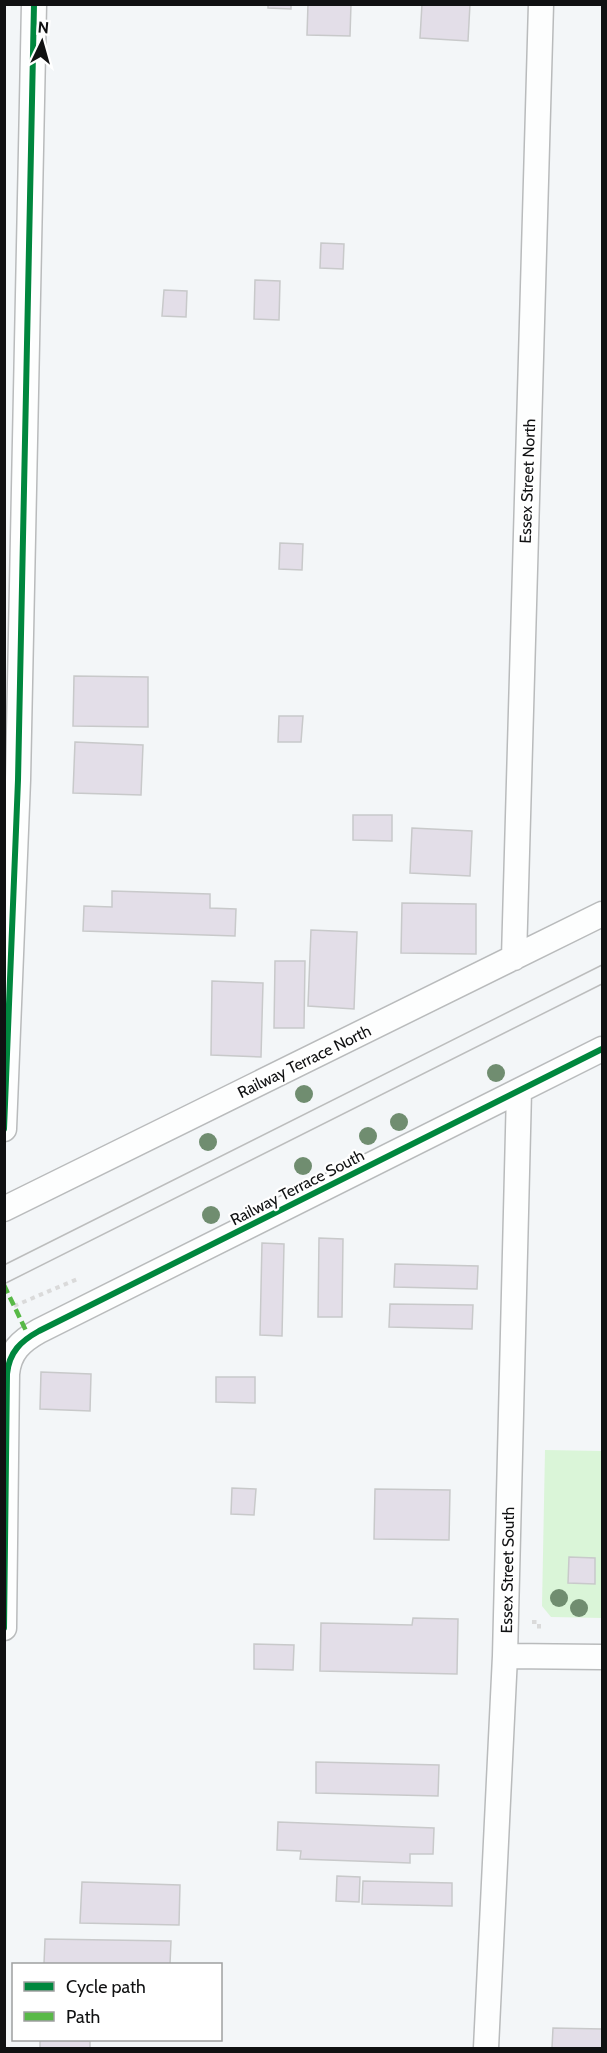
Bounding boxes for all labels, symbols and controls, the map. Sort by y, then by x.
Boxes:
north arrow [12,12,72,72]
text: N [37,18,50,38]
street label: Essex Street North [516,418,539,544]
street label: Railway Terrace North [234,1021,374,1102]
street label: Railway Terrace South [227,1145,367,1229]
street label: Essex Street South [497,1507,518,1633]
legend [12,1963,222,2041]
text: Cycle path [66,1976,146,1998]
text: Path [66,2006,100,2028]

